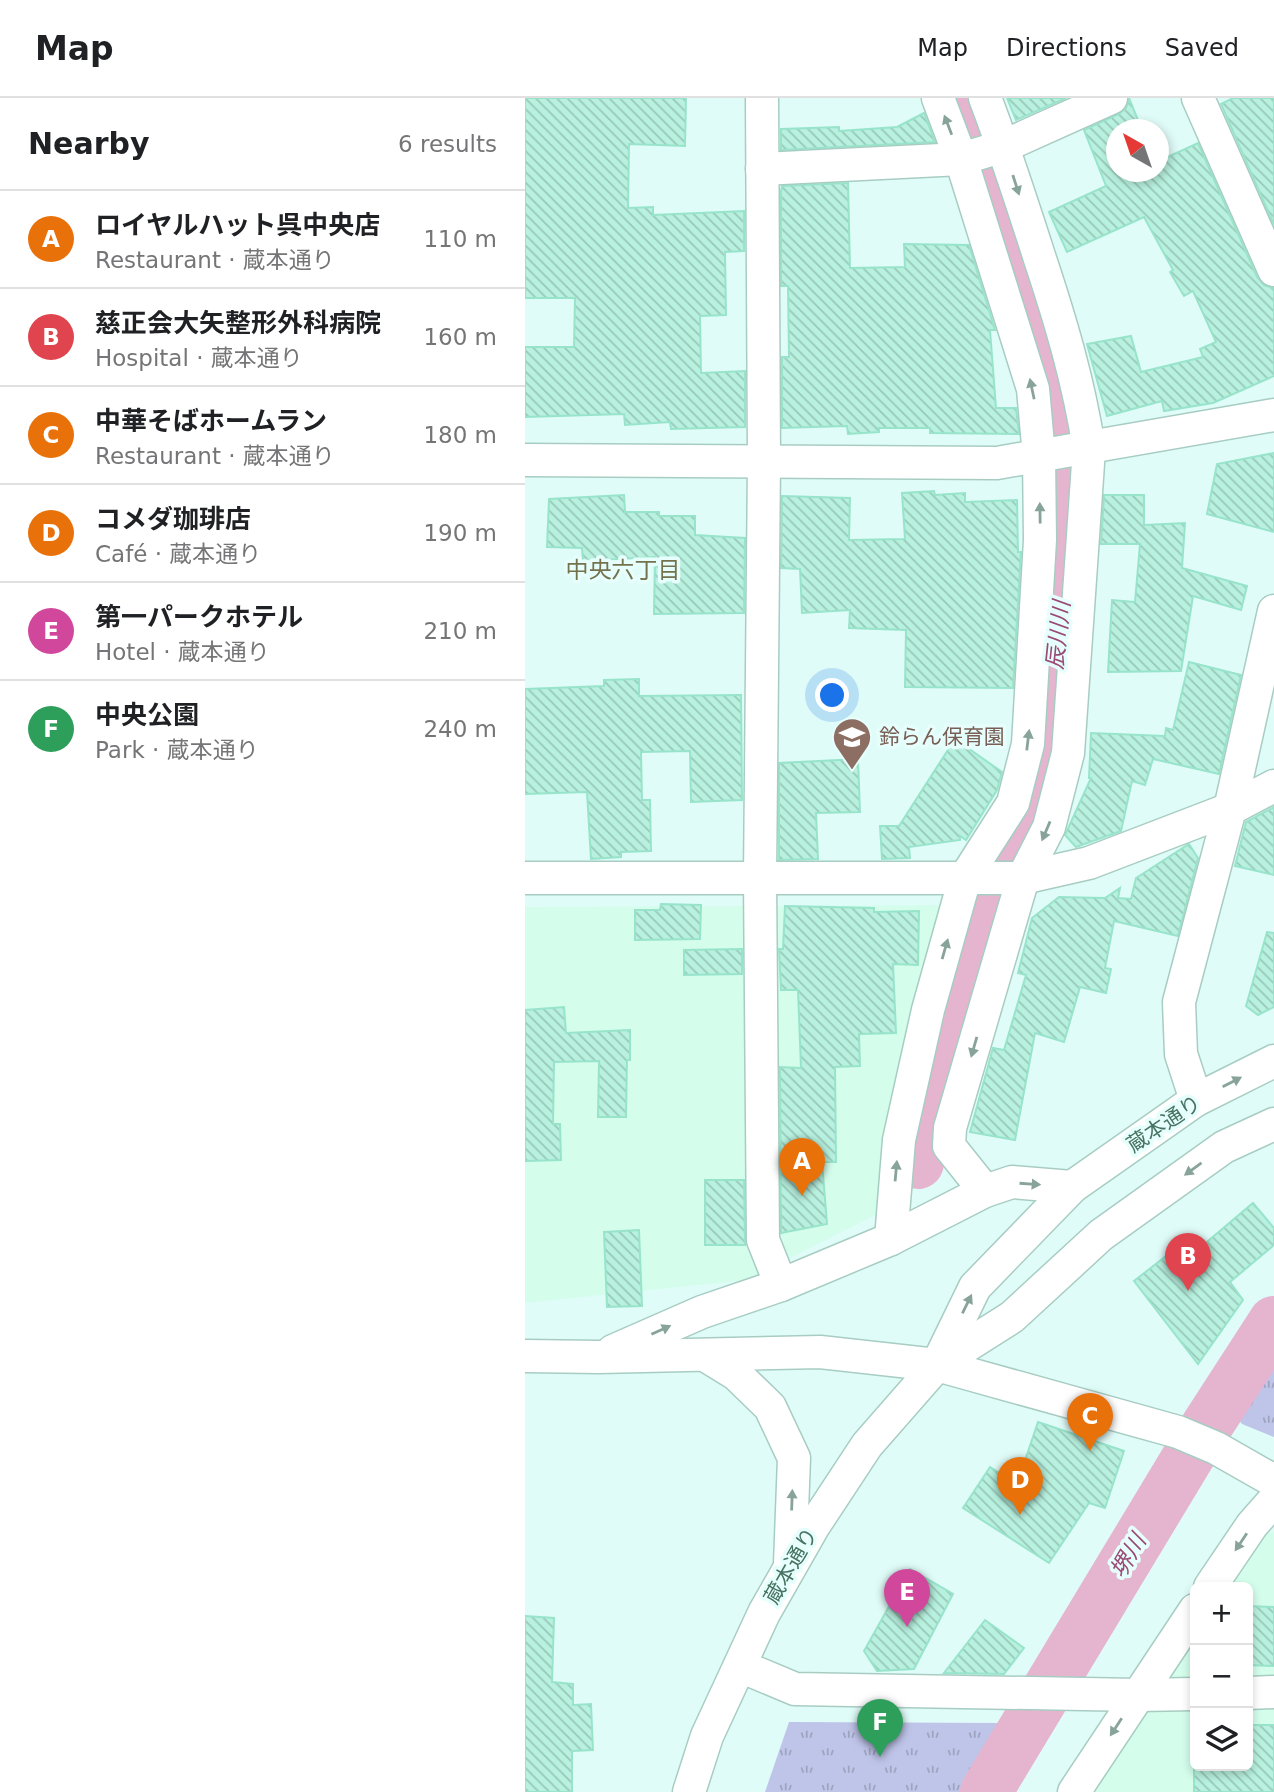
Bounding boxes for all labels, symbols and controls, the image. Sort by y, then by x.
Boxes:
text: Map [35,29,114,68]
text: Map [917,34,968,62]
text: Directions [1006,34,1127,62]
text: Saved [1165,34,1239,62]
one-way arrow [943,115,954,136]
north arrow [1106,119,1169,182]
text: Nearby [28,126,150,161]
text: 6 results [398,131,497,157]
one-way arrow [1012,175,1022,196]
text: ロイヤルハット呉中央店 [95,210,380,240]
text: A [42,226,60,252]
text: 110 m [423,226,497,252]
text: Restaurant · 蔵本通り [95,247,335,273]
text: 慈正会大矢整形外科病院 [95,308,381,338]
text: B [42,324,60,350]
text: 160 m [423,324,497,350]
text: Hospital · 蔵本通り [95,345,303,371]
one-way arrow [1026,378,1037,400]
text: 中華そばホームラン [95,406,327,436]
text: C [43,422,59,448]
text: 180 m [423,422,497,448]
text: Restaurant · 蔵本通り [95,443,335,469]
one-way arrow [1034,502,1045,524]
text: コメダ珈琲店 [95,504,251,534]
text: D [41,520,61,546]
text: 190 m [423,520,497,546]
text: Café · 蔵本通り [95,541,261,567]
district label: 中央六丁目 [566,557,681,583]
water label: 辰川川 [1041,596,1075,671]
text: 第一パークホテル [95,602,303,632]
text: E [43,618,59,644]
text: 210 m [423,618,497,644]
text: Hotel · 蔵本通り [95,639,270,665]
your location [815,678,849,712]
text: 中央公園 [95,700,199,730]
text: F [43,716,59,742]
text: 240 m [423,716,497,742]
school or university icon: 鈴らん保育園 [831,716,873,771]
place label: 鈴らん保育園 [879,725,1005,749]
one-way arrow [1022,729,1033,751]
text: Park · 蔵本通り [95,737,259,763]
one-way arrow [1040,821,1051,842]
one-way arrow [941,938,951,959]
one-way arrow [968,1036,979,1058]
one-way arrow [1222,1076,1242,1088]
street label: 蔵本通り [1122,1091,1206,1157]
pin: A [779,1138,825,1196]
one-way arrow [891,1159,902,1181]
one-way arrow [1184,1162,1202,1176]
one-way arrow [1019,1179,1041,1190]
pin: B [1165,1233,1211,1291]
one-way arrow [961,1294,972,1314]
one-way arrow [651,1324,672,1335]
pin: C [1067,1393,1113,1451]
pin: D [997,1457,1043,1515]
one-way arrow [787,1489,798,1511]
street label: 蔵本通り [760,1524,822,1608]
water label: 堺川 [1105,1527,1153,1582]
one-way arrow [1234,1533,1248,1551]
pin: E [884,1569,930,1627]
map controls [1190,1582,1253,1771]
button: + [1190,1582,1253,1645]
button: − [1190,1645,1253,1708]
pin: F [857,1699,903,1757]
button: layers [1190,1708,1253,1771]
one-way arrow [1110,1718,1123,1737]

